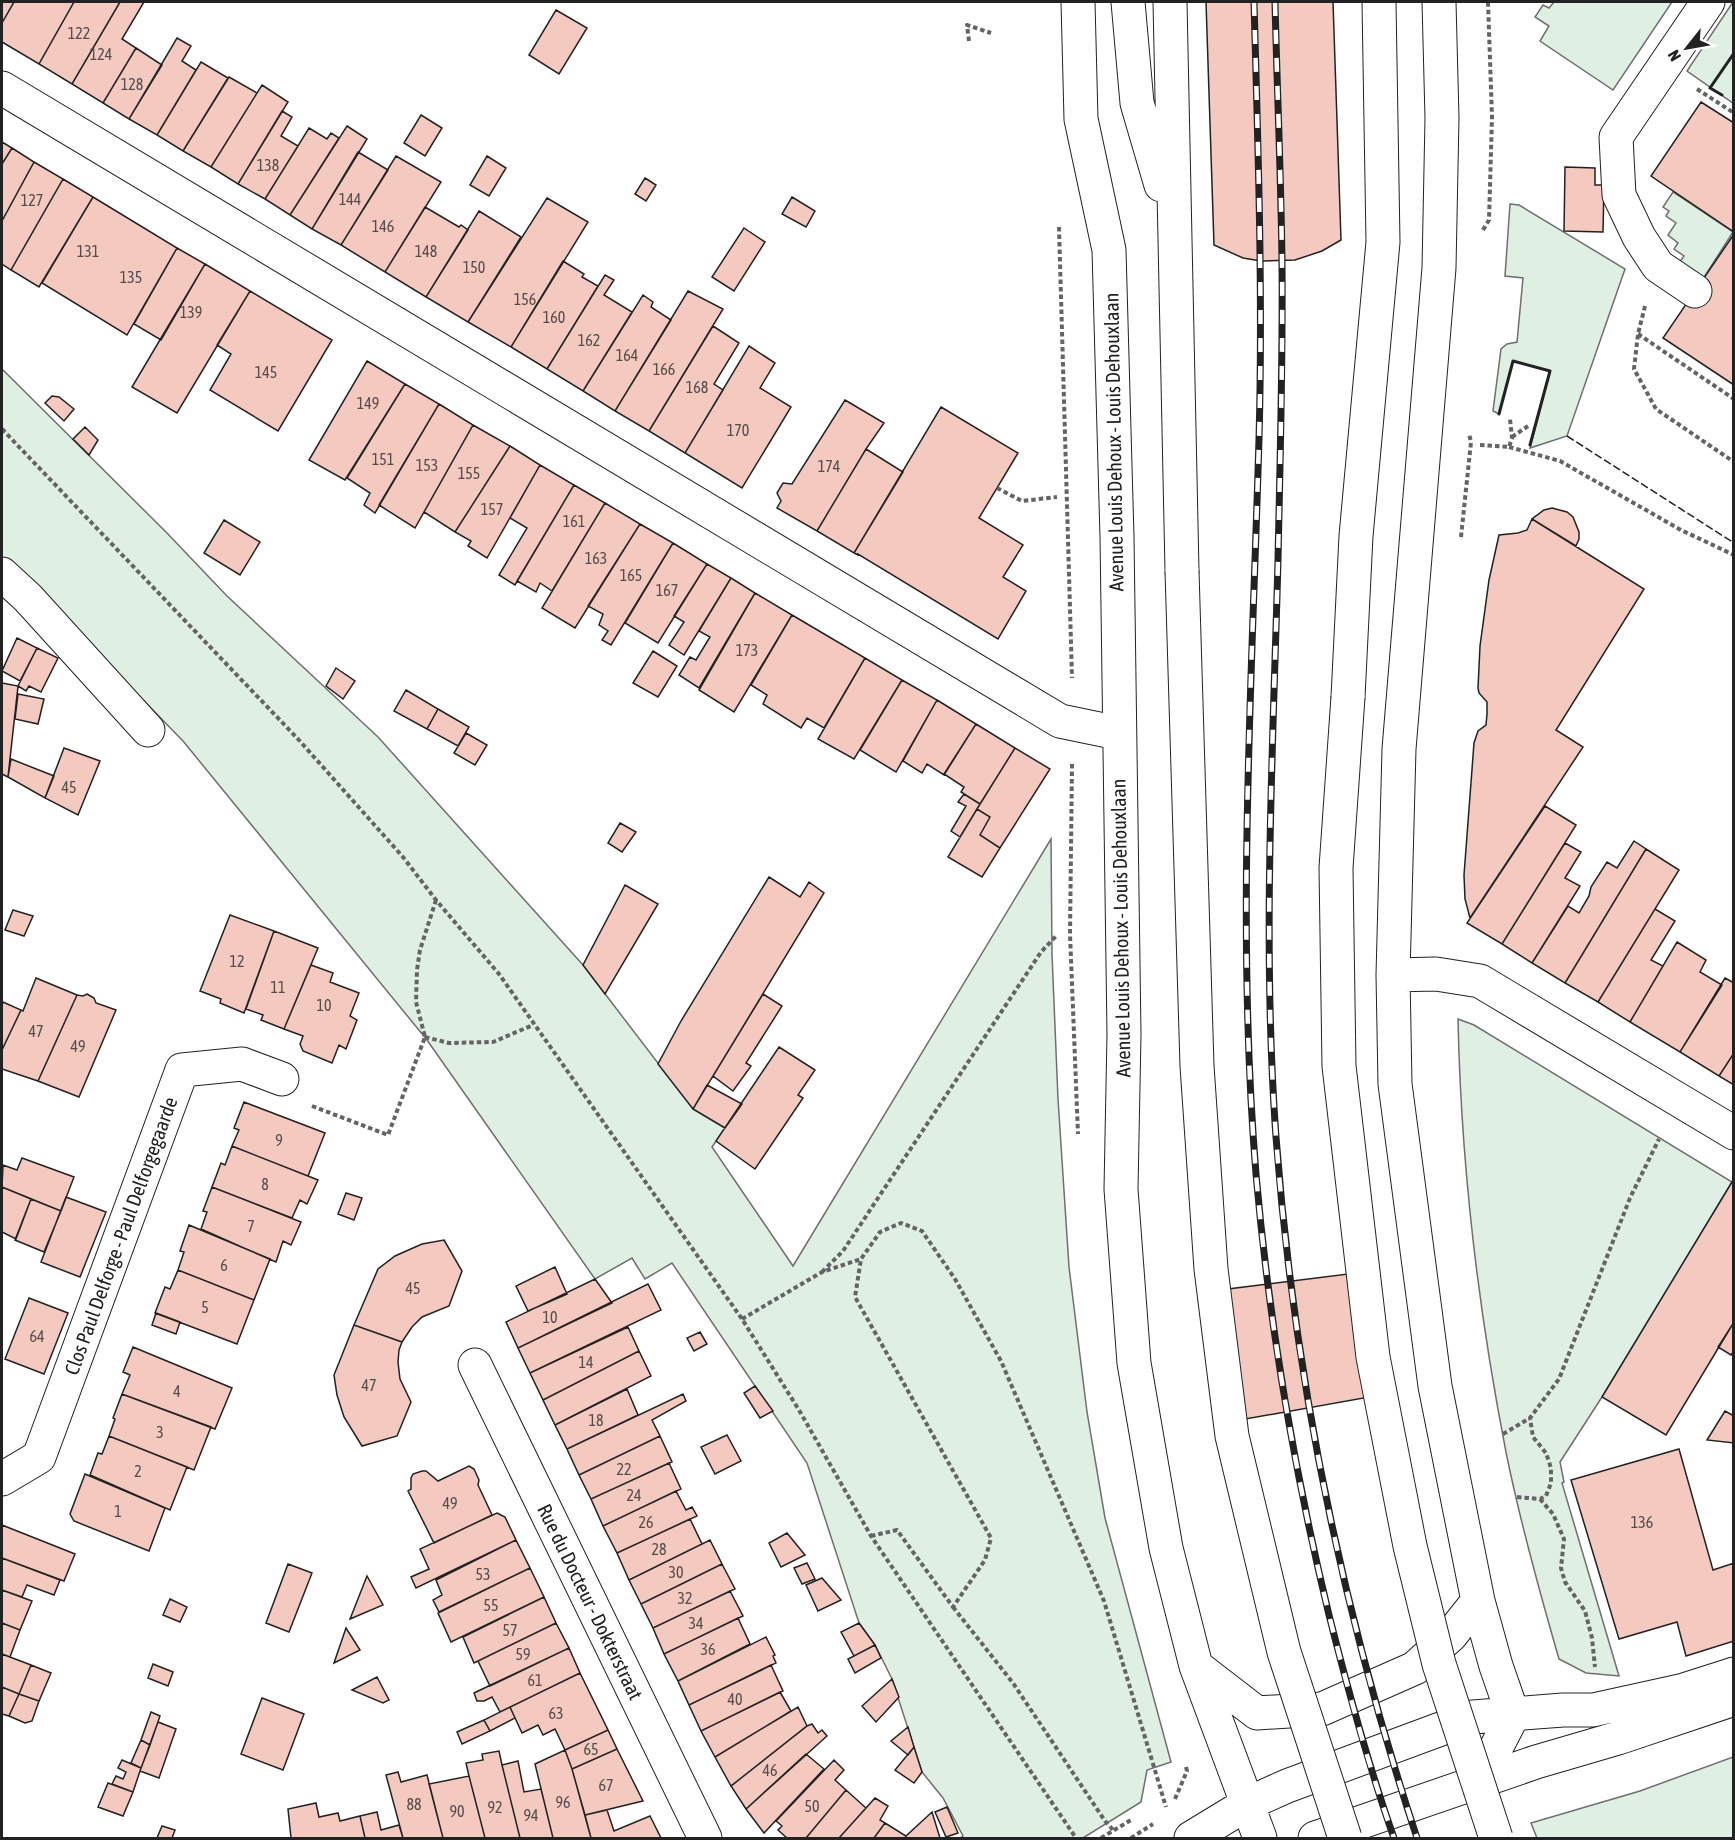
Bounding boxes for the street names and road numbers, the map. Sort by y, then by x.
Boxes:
street label: Avenue Louis Dehoux - Louis Dehouxlaan [1099,292,1128,592]
street label: Avenue Louis Dehoux - Louis Dehouxlaan [1106,778,1135,1078]
street label: Clos Paul Delforge - Paul Delforgegaarde [59,1094,182,1378]
street label: Rue du Docteur - Dokterstraat [533,1500,648,1703]

